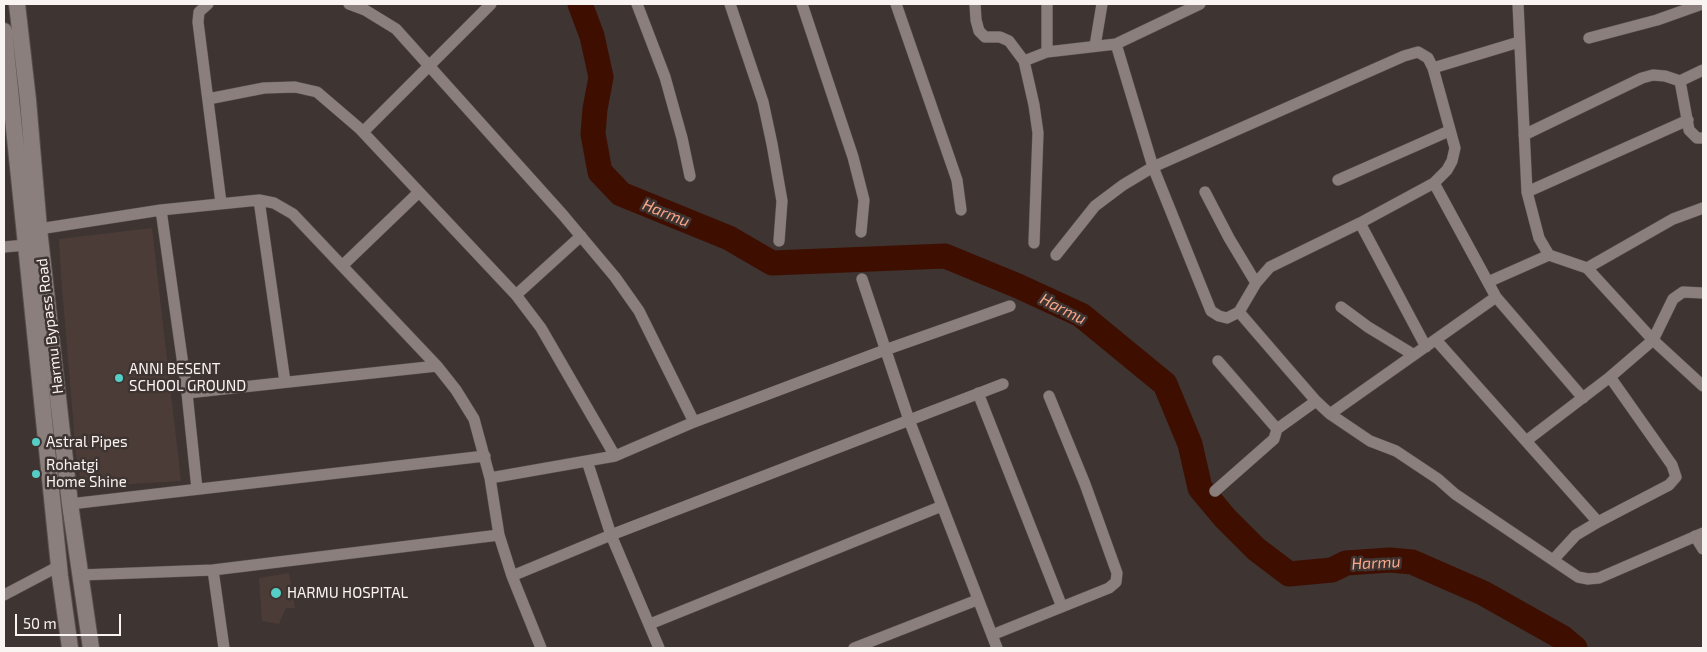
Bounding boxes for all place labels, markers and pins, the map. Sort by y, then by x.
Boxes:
place label: ANNI BESENT SCHOOL GROUND [129,360,246,395]
marker: ANNI BESENT SCHOOL GROUND [113,372,125,384]
place label: Astral Pipes [46,433,128,451]
marker: Astral Pipes [30,436,42,448]
place label: Rohatgi Home Shine [46,456,127,491]
marker: Rohatgi Home Shine [30,468,42,480]
place label: HARMU HOSPITAL [287,584,408,602]
marker: HARMU HOSPITAL [269,586,283,600]

